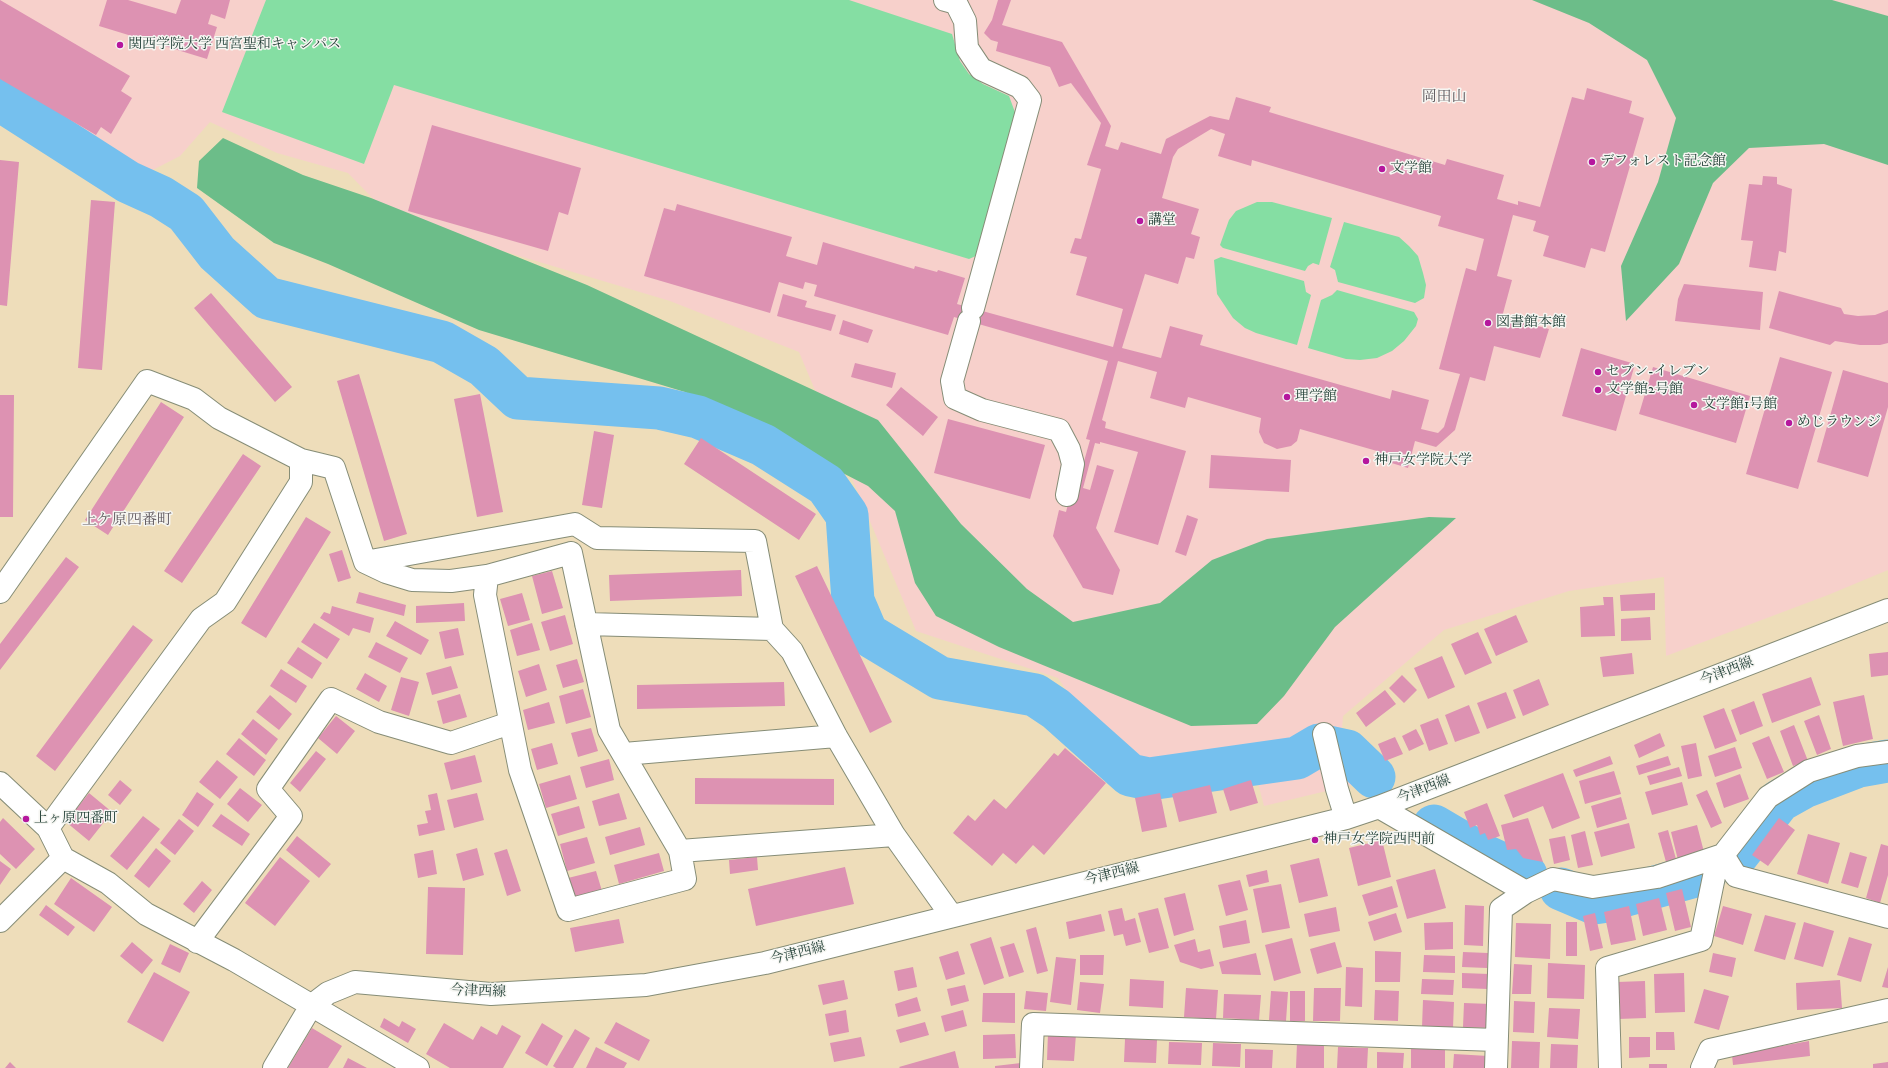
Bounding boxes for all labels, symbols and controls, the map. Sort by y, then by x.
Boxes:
place label: 関西学院大学 西宮聖和キャンパス [128,37,341,53]
marker: 関西学院大学 西宮聖和キャンパス [115,40,125,50]
district label: 岡田山 [1422,89,1466,107]
place label: デフォレスト記念館 [1600,154,1726,170]
marker: デフォレスト記念館 [1587,157,1597,167]
place label: 文学館 [1390,161,1432,177]
marker: 文学館 [1377,164,1387,174]
place label: 講堂 [1148,213,1176,229]
marker: 講堂 [1135,216,1145,226]
place label: 図書館本館 [1496,315,1566,331]
marker: 図書館本館 [1483,318,1493,328]
place label: セブン-イレブン [1606,364,1710,380]
marker: セブン-イレブン [1593,367,1603,377]
place label: 文学館2号館 [1606,382,1683,398]
marker: 文学館2号館 [1593,385,1603,395]
place label: 理学館 [1295,389,1337,405]
marker: 理学館 [1282,392,1292,402]
place label: 文学館1号館 [1702,397,1777,413]
marker: 文学館1号館 [1689,400,1699,410]
place label: めじラウンジ [1797,415,1881,431]
marker: めじラウンジ [1784,418,1794,428]
place label: 神戸女学院大学 [1374,453,1472,469]
marker: 神戸女学院大学 [1361,456,1371,466]
district label: 上ケ原四番町 [82,512,172,530]
street label: 今津西線 [1698,654,1756,690]
street label: 今津西線 [1395,772,1453,808]
place label: 上ヶ原四番町 [34,811,118,827]
marker: 上ヶ原四番町 [21,814,31,824]
place label: 神戸女学院西門前 [1323,832,1435,848]
marker: 神戸女学院西門前 [1310,835,1320,845]
street label: 今津西線 [1083,860,1141,890]
street label: 今津西線 [769,939,827,969]
street label: 今津西線 [450,983,506,1001]

